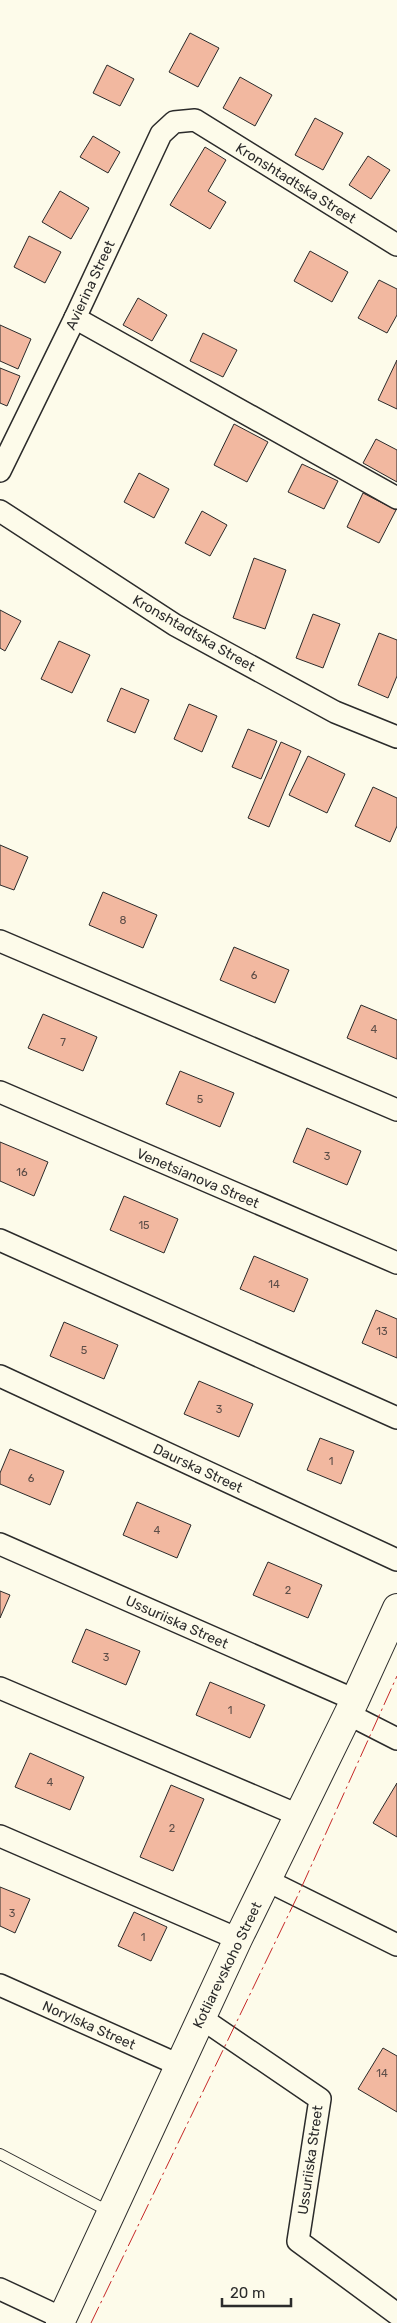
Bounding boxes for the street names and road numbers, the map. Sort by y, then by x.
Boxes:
street label: Kronshtadtska Street [232,140,359,228]
street label: Avierina Street [62,237,119,333]
street label: Kronshtadtska Street [130,591,258,676]
street label: Venetsianova Street [134,1145,262,1212]
street label: Daurska Street [150,1440,246,1497]
street label: Ussuriiska Street [123,1592,231,1653]
street label: Kotliarevskoho Street [189,1899,266,2031]
street label: Norylska Street [40,1997,138,2054]
street label: Ussuriiska Street [294,2104,327,2216]

